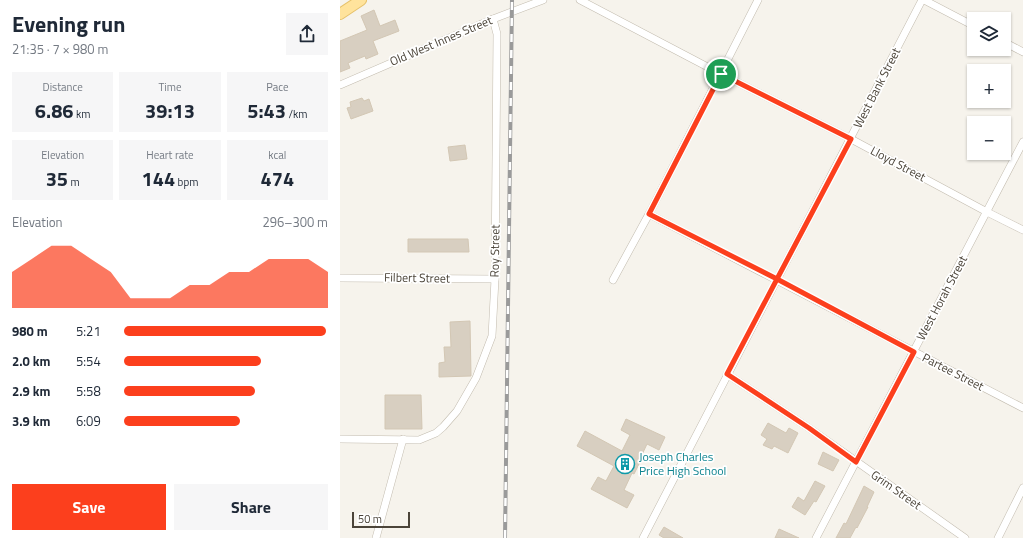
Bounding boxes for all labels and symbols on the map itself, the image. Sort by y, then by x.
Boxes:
street label: Old West Innes Street [387,10,496,71]
street label: West Bank Street [848,44,905,131]
pin [704,57,738,91]
street label: Lloyd Street [867,141,930,186]
street label: Roy Street [485,224,504,278]
street label: West Horah Street [911,251,972,343]
street label: Filbert Street [384,267,451,288]
street label: Partee Street [919,348,988,396]
place label: Joseph Charles Price High School [639,447,726,480]
building icon: Joseph Charles Price High School [614,453,636,475]
street label: Grim Street [867,465,926,514]
scale bar [352,510,410,529]

